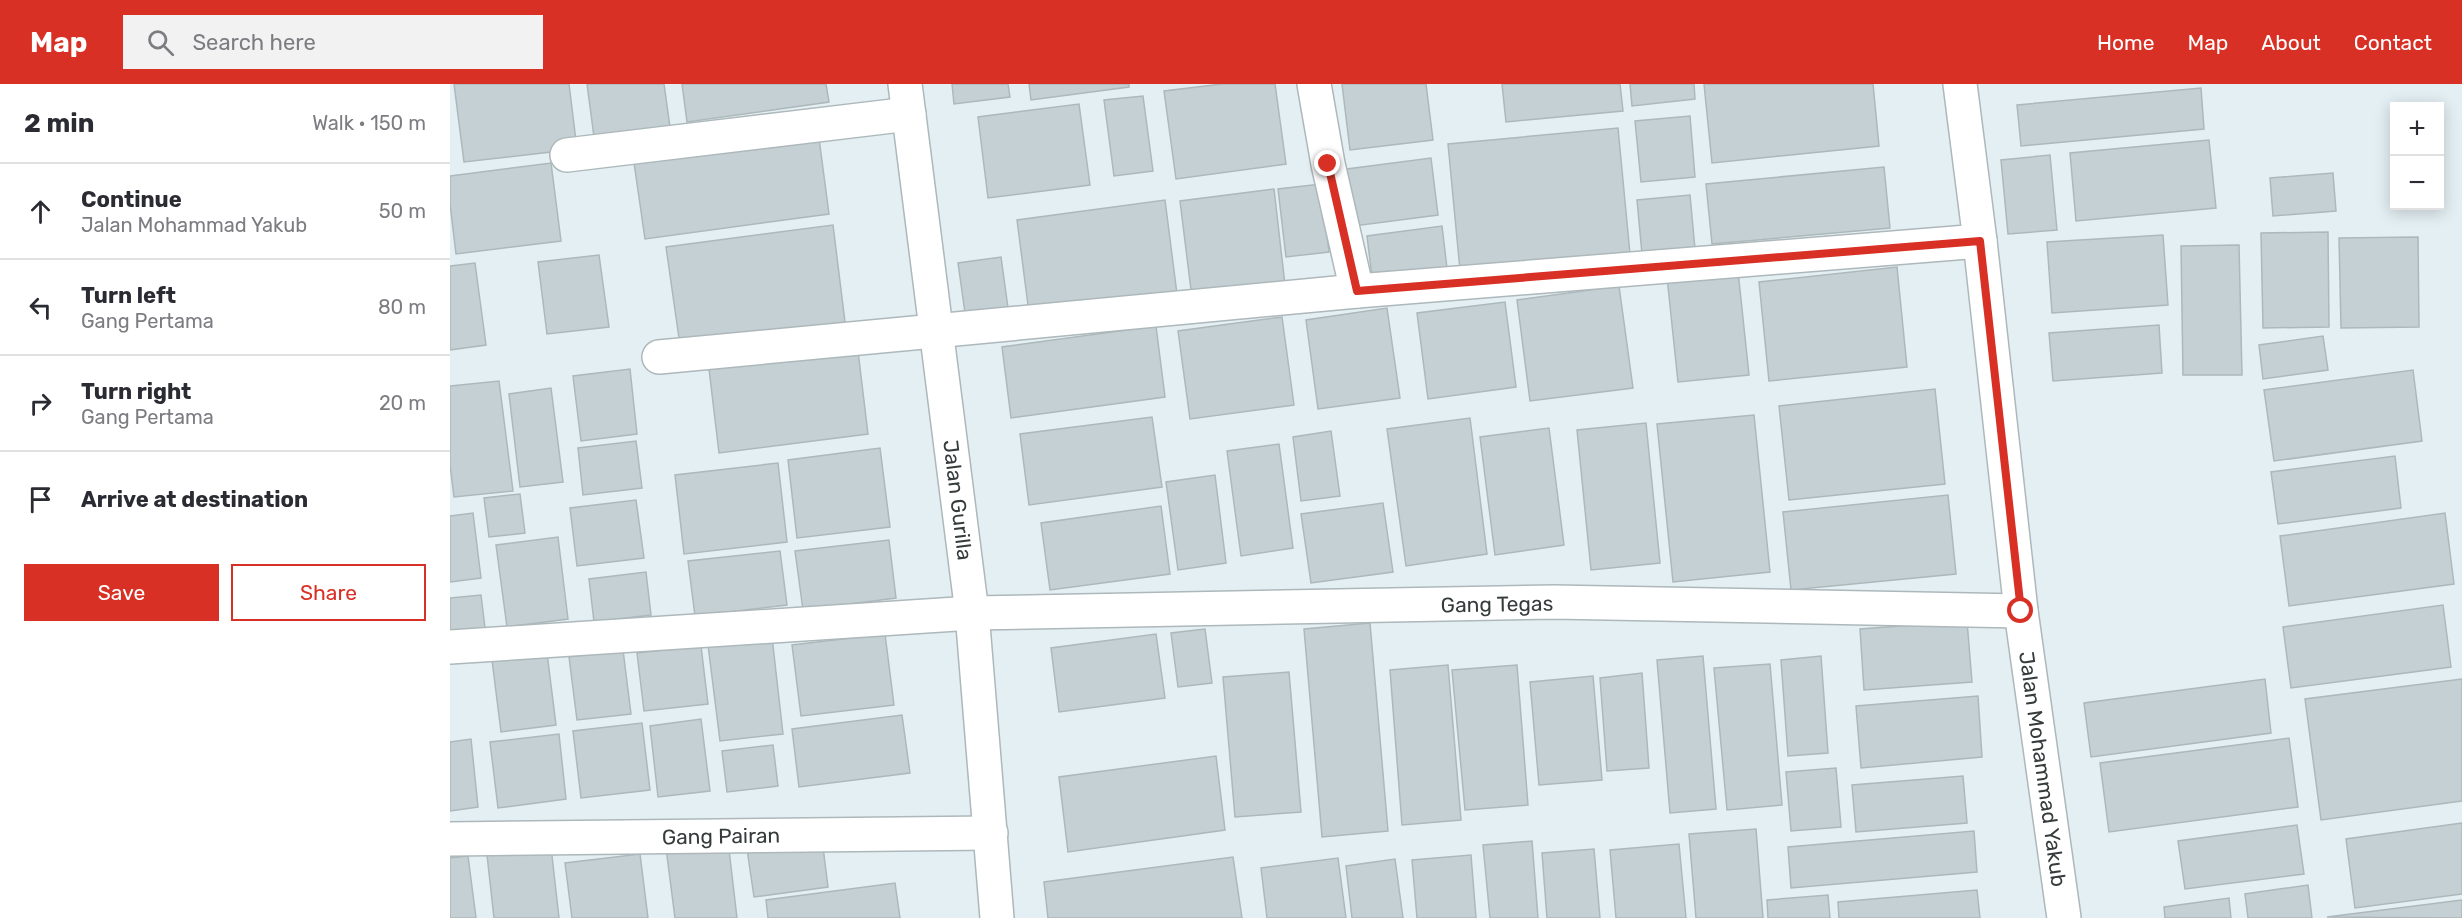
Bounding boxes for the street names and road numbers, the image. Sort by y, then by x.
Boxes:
street label: Jalan Gurilla [938,438,978,562]
street label: Gang Tegas [1441,591,1553,617]
street label: Jalan Mohammad Yakub [2014,650,2072,888]
street label: Gang Pairan [662,822,780,850]

